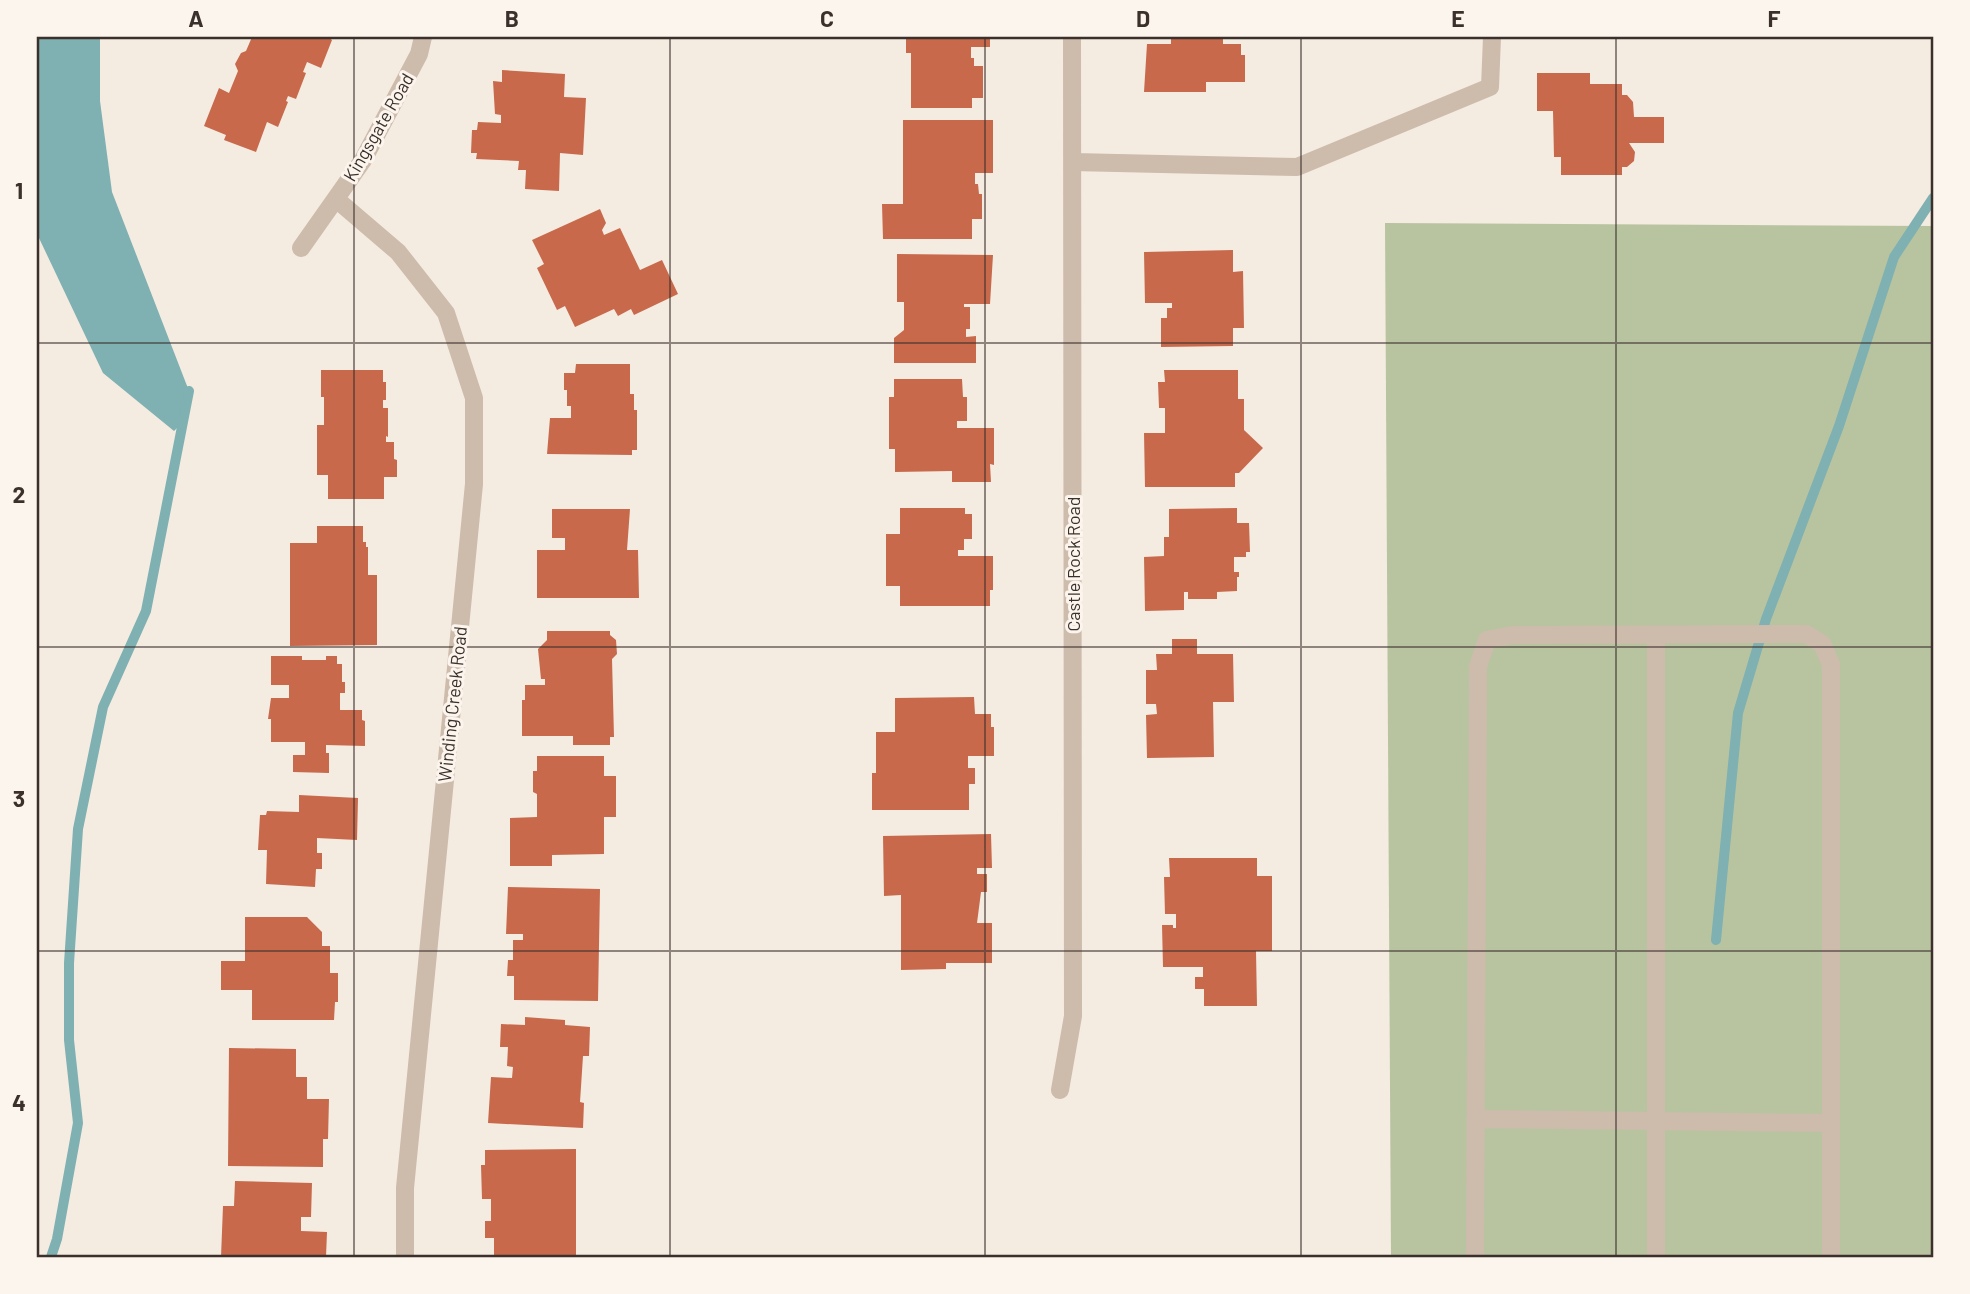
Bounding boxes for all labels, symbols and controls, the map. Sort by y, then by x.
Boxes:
text: A [188,4,204,32]
text: B [505,4,519,32]
text: C [820,4,834,32]
text: D [1136,4,1150,32]
text: E [1451,4,1465,32]
text: F [1768,4,1781,32]
street label: Kingsgate Road [338,69,418,185]
text: 1 [15,176,23,204]
text: 2 [13,480,25,508]
street label: Castle Rock Road [1062,496,1084,632]
street label: Winding Creek Road [433,625,471,783]
text: 3 [13,784,25,812]
text: 4 [12,1088,26,1116]

